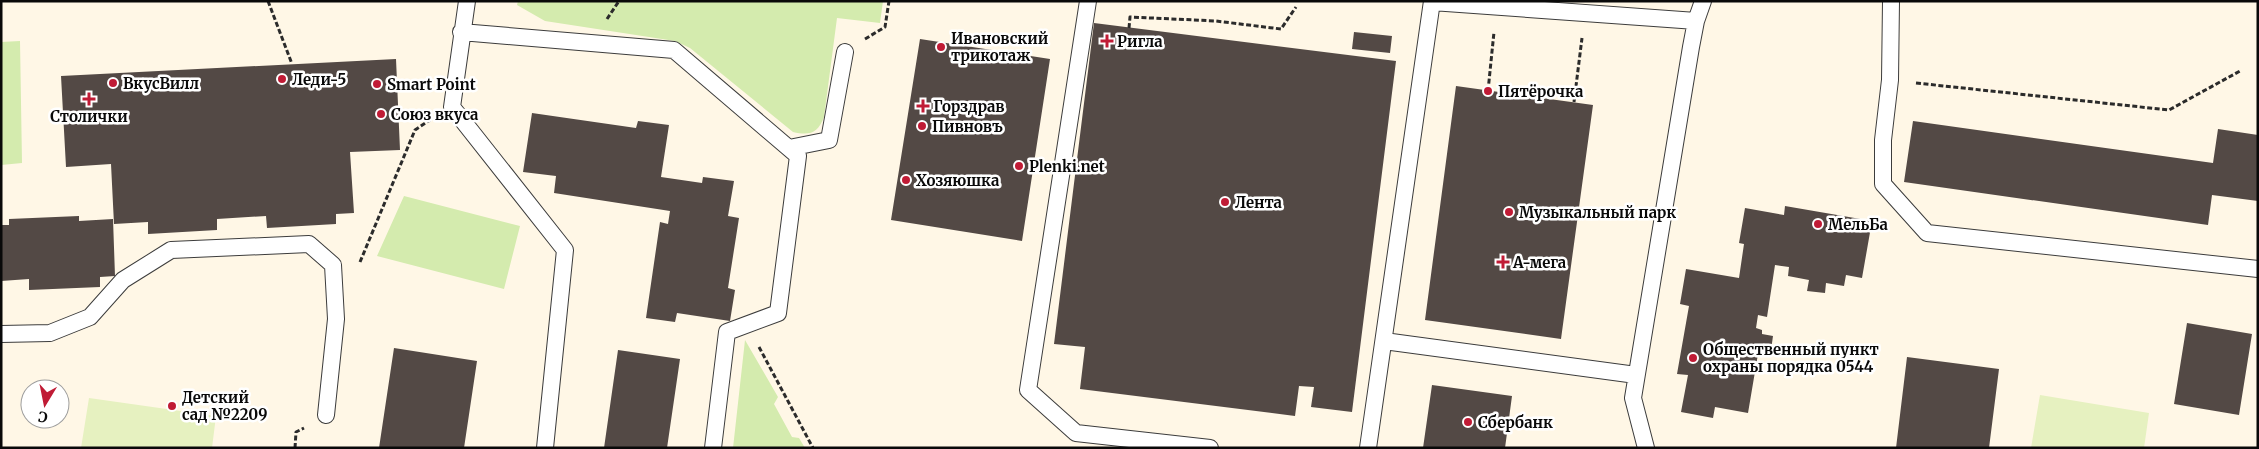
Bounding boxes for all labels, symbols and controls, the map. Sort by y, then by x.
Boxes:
place label: Ивановский трикотаж [951,29,1049,65]
place label: Ригла [1117,32,1163,51]
marker: Ригла [1101,35,1113,47]
marker: Ивановский трикотаж [935,41,947,53]
place label: Леди-5 [292,70,346,89]
marker: Леди-5 [276,73,288,85]
place label: ВкусВилл [123,74,199,93]
place label: Smart Point [387,75,476,94]
marker: ВкусВилл [107,77,119,89]
marker: Smart Point [371,78,383,90]
place label: Пятёрочка [1498,82,1584,101]
marker: Пятёрочка [1482,85,1494,97]
marker: Столички [83,93,95,105]
place label: Горздрав [933,97,1005,116]
marker: Горздрав [917,100,929,112]
place label: Союз вкуса [391,105,479,124]
place label: Столички [50,107,128,126]
marker: Союз вкуса [375,108,387,120]
place label: Пивновъ [932,117,1003,136]
marker: Пивновъ [916,120,928,132]
place label: Plenki.net [1029,157,1105,176]
marker: Plenki.net [1013,160,1025,172]
place label: Хозяюшка [916,171,1000,190]
marker: Хозяюшка [900,174,912,186]
place label: Лента [1235,193,1282,212]
marker: Лента [1219,196,1231,208]
place label: Музыкальный парк [1519,203,1676,222]
marker: Музыкальный парк [1503,206,1515,218]
place label: МельБа [1828,215,1889,234]
marker: МельБа [1812,218,1824,230]
place label: А-мега [1512,253,1567,272]
marker: А-мега [1497,256,1509,268]
place label: Общественный пункт охраны порядка 0544 [1703,340,1879,376]
marker: Общественный пункт охраны порядка 0544 [1687,352,1699,364]
north arrow [20,379,70,429]
place label: Детский сад №2209 [182,388,267,424]
marker: Детский сад №2209 [166,400,178,412]
text: С [37,407,49,426]
place label: Сбербанк [1478,413,1553,432]
marker: Сбербанк [1462,416,1474,428]

